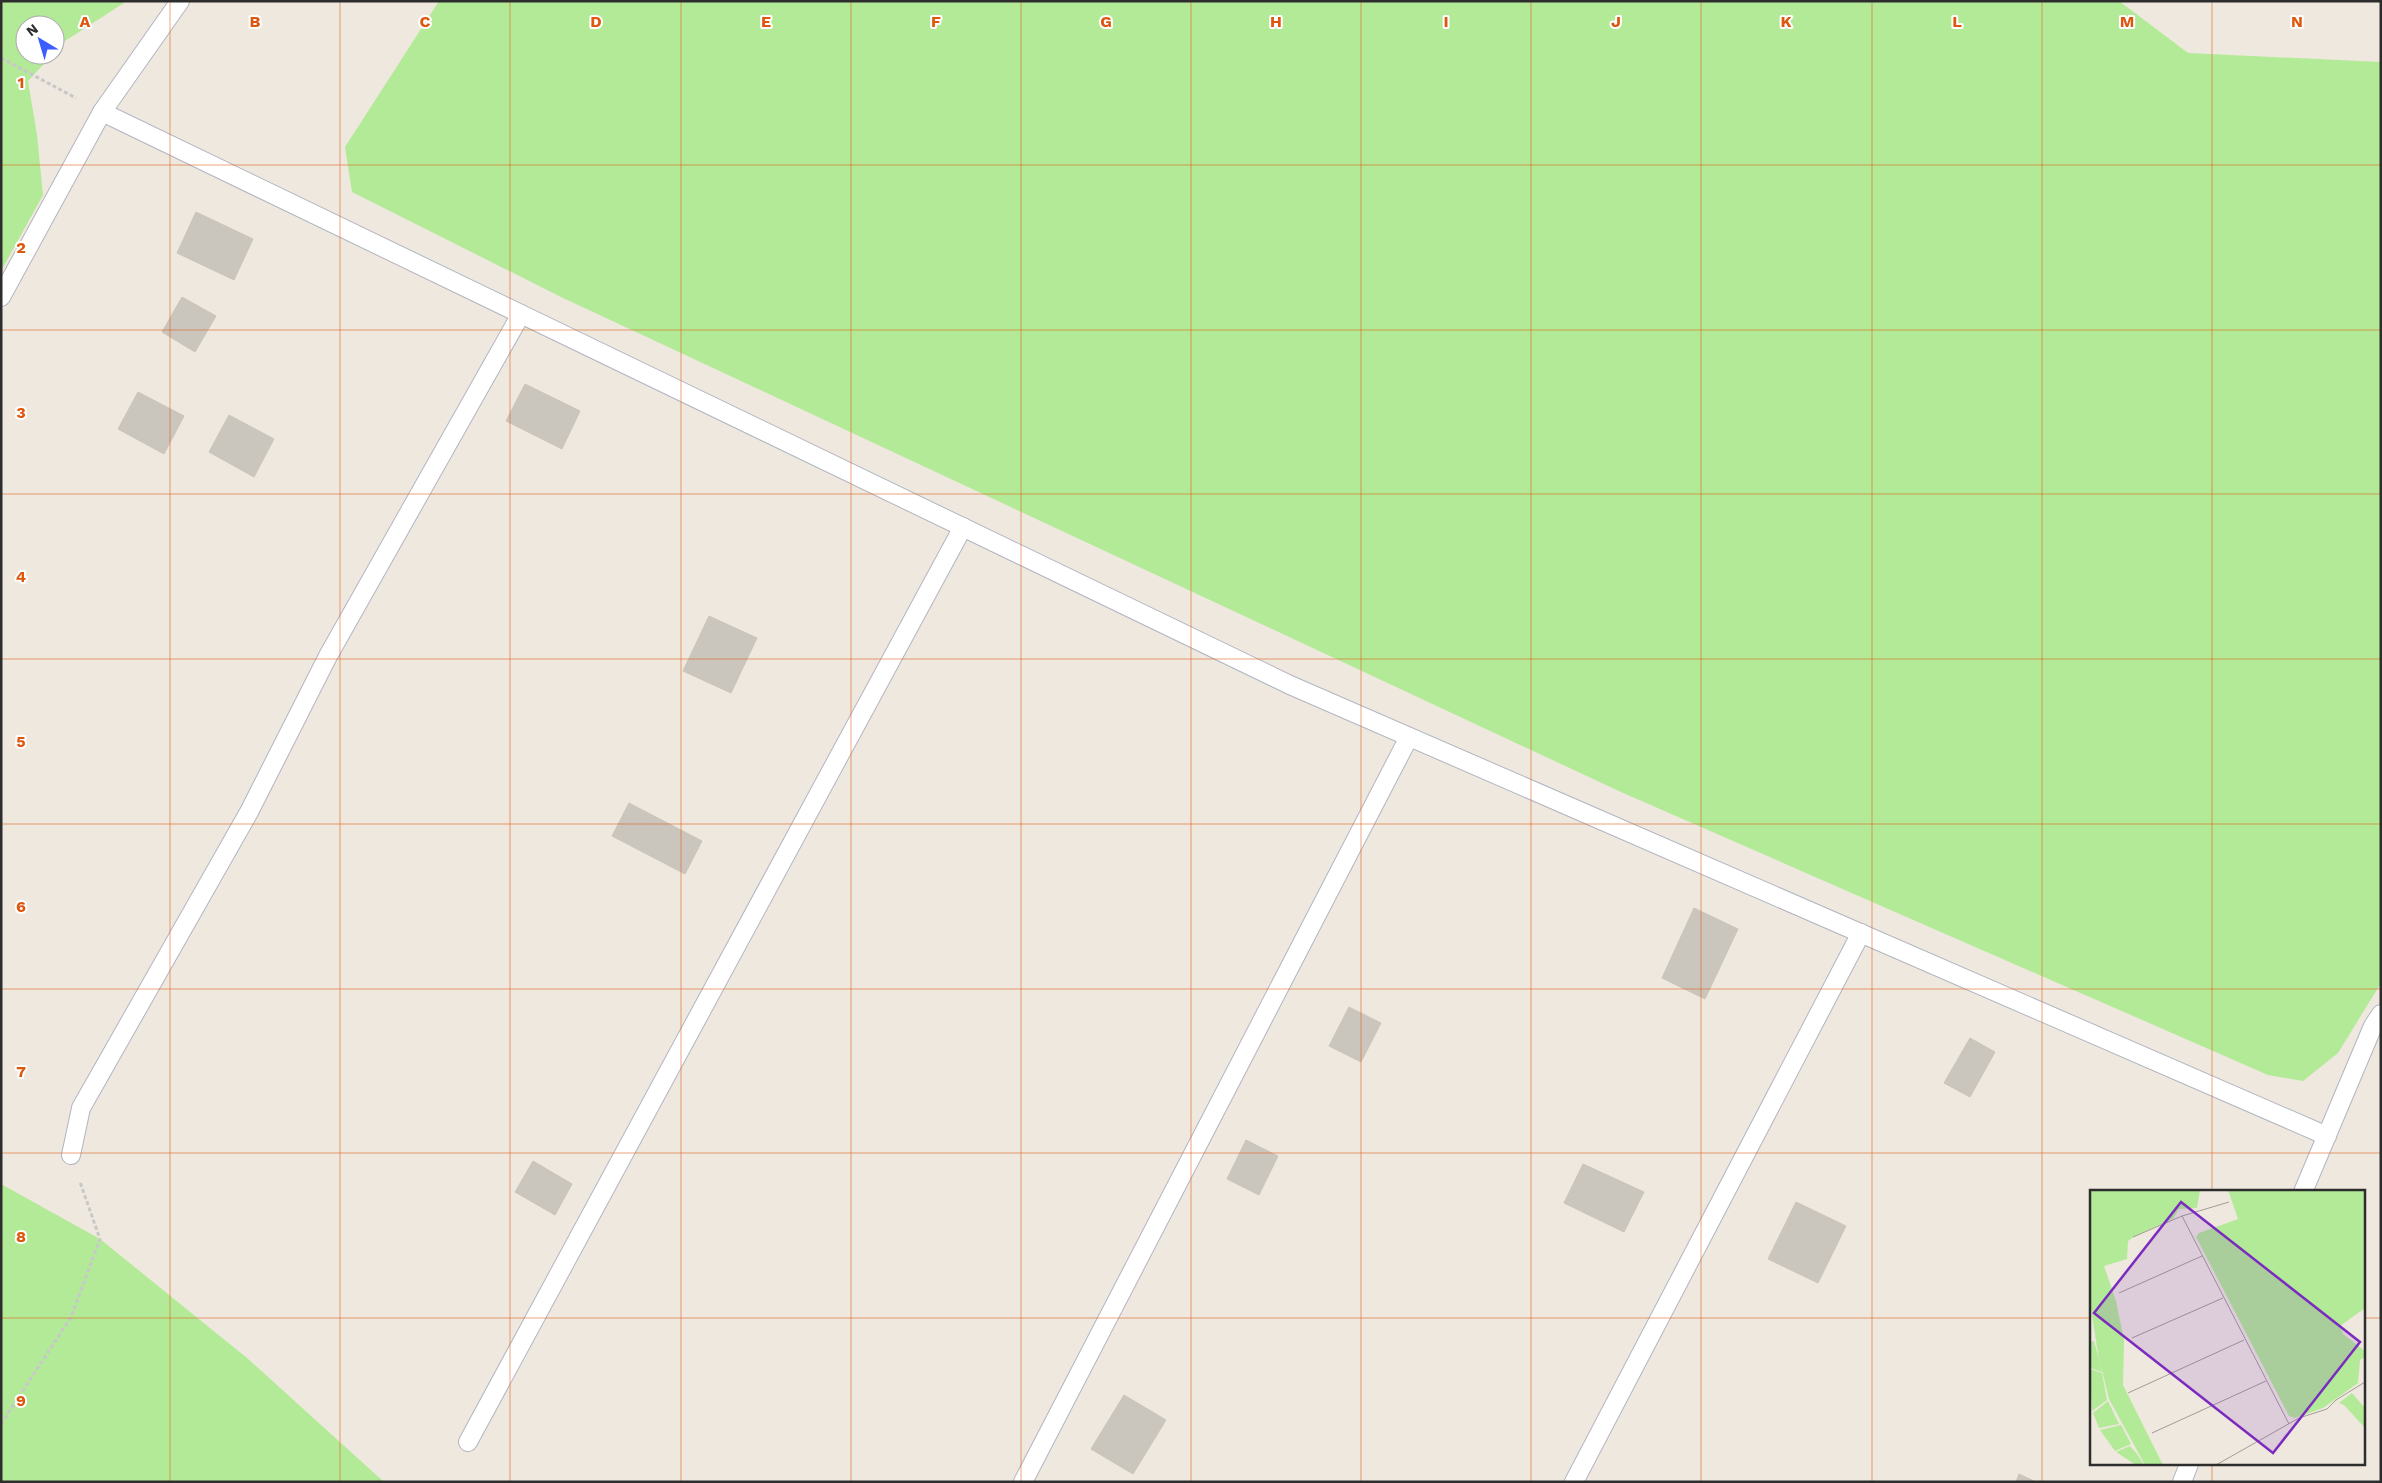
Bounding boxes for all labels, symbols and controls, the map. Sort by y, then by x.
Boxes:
text: A [80,12,91,31]
text: B [250,12,261,31]
text: C [420,12,431,31]
text: D [590,12,602,31]
text: E [761,12,771,31]
text: F [931,12,941,31]
text: G [1100,12,1112,31]
text: H [1270,12,1282,31]
text: I [1443,12,1449,31]
text: J [1611,12,1621,31]
text: K [1780,12,1792,31]
text: L [1952,12,1962,31]
text: M [2120,12,2134,31]
text: N [2291,12,2303,31]
north arrow [15,15,65,65]
text: N [23,20,41,39]
text: 1 [18,73,24,92]
text: 2 [16,238,26,257]
text: 3 [16,403,26,422]
text: 4 [16,567,26,586]
text: 5 [16,732,26,751]
text: 6 [16,897,26,916]
text: 7 [16,1062,26,1081]
inset map [2090,1190,2364,1466]
text: 8 [16,1227,26,1246]
text: 9 [16,1391,26,1410]

